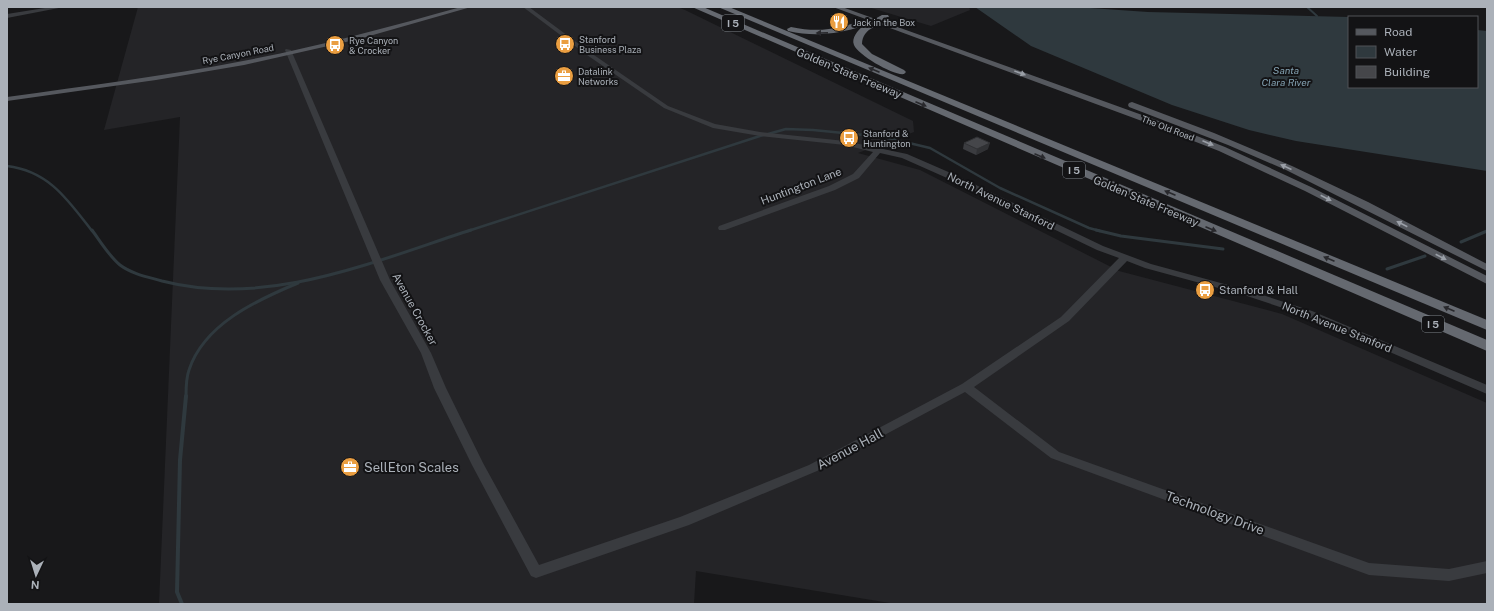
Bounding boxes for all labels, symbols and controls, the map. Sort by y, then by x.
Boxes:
restaurant icon: Jack in the Box [828,11,850,33]
road number: I 5 [722,15,744,31]
legend [1348,16,1478,88]
place label: Jack in the Box [853,17,915,28]
text: Road [1384,25,1412,39]
one-way arrow [815,30,828,36]
bus stop icon: Stanford Business Plaza [554,33,576,55]
bus stop icon: Rye Canyon & Crocker [324,34,346,56]
place label: Stanford Business Plaza [579,34,641,55]
place label: Rye Canyon & Crocker [349,35,398,56]
street label: Rye Canyon Road [201,42,275,66]
street label: Golden State Freeway [795,45,903,101]
text: Water [1384,45,1418,59]
water label: Santa Clara River [1261,64,1311,88]
office icon: Datalink Networks [553,65,575,87]
text: Building [1384,65,1430,79]
place label: Datalink Networks [578,66,619,87]
one-way arrow [868,67,879,73]
one-way arrow [1015,71,1027,77]
one-way arrow [915,101,926,107]
street label: The Old Road [1140,113,1196,143]
bus stop icon: Stanford & Huntington [838,127,860,149]
place label: Stanford & Huntington [863,128,910,149]
one-way arrow [1202,141,1214,147]
one-way arrow [1035,153,1047,159]
road number: I 5 [1063,162,1085,178]
one-way arrow [1280,164,1291,170]
street label: Huntington Lane [759,165,843,207]
street label: North Avenue Stanford [946,170,1056,232]
street label: Golden State Freeway [1092,173,1200,229]
one-way arrow [1164,190,1176,196]
one-way arrow [1320,194,1332,201]
one-way arrow [1397,221,1408,227]
one-way arrow [1206,226,1217,232]
one-way arrow [1436,254,1447,261]
one-way arrow [1322,256,1334,262]
street label: Avenue Crocker [390,271,440,347]
bus stop icon: Stanford & Hall [1194,279,1216,301]
place label: Stanford & Hall [1219,284,1298,296]
street label: North Avenue Stanford [1280,299,1394,355]
one-way arrow [1442,306,1454,312]
road number: I 5 [1422,316,1444,332]
street label: Avenue Hall [814,425,886,473]
office icon: SellEton Scales [339,456,361,478]
place label: SellEton Scales [364,460,459,475]
street label: Technology Drive [1164,488,1266,538]
north arrow [16,555,56,595]
text: N [31,579,40,591]

